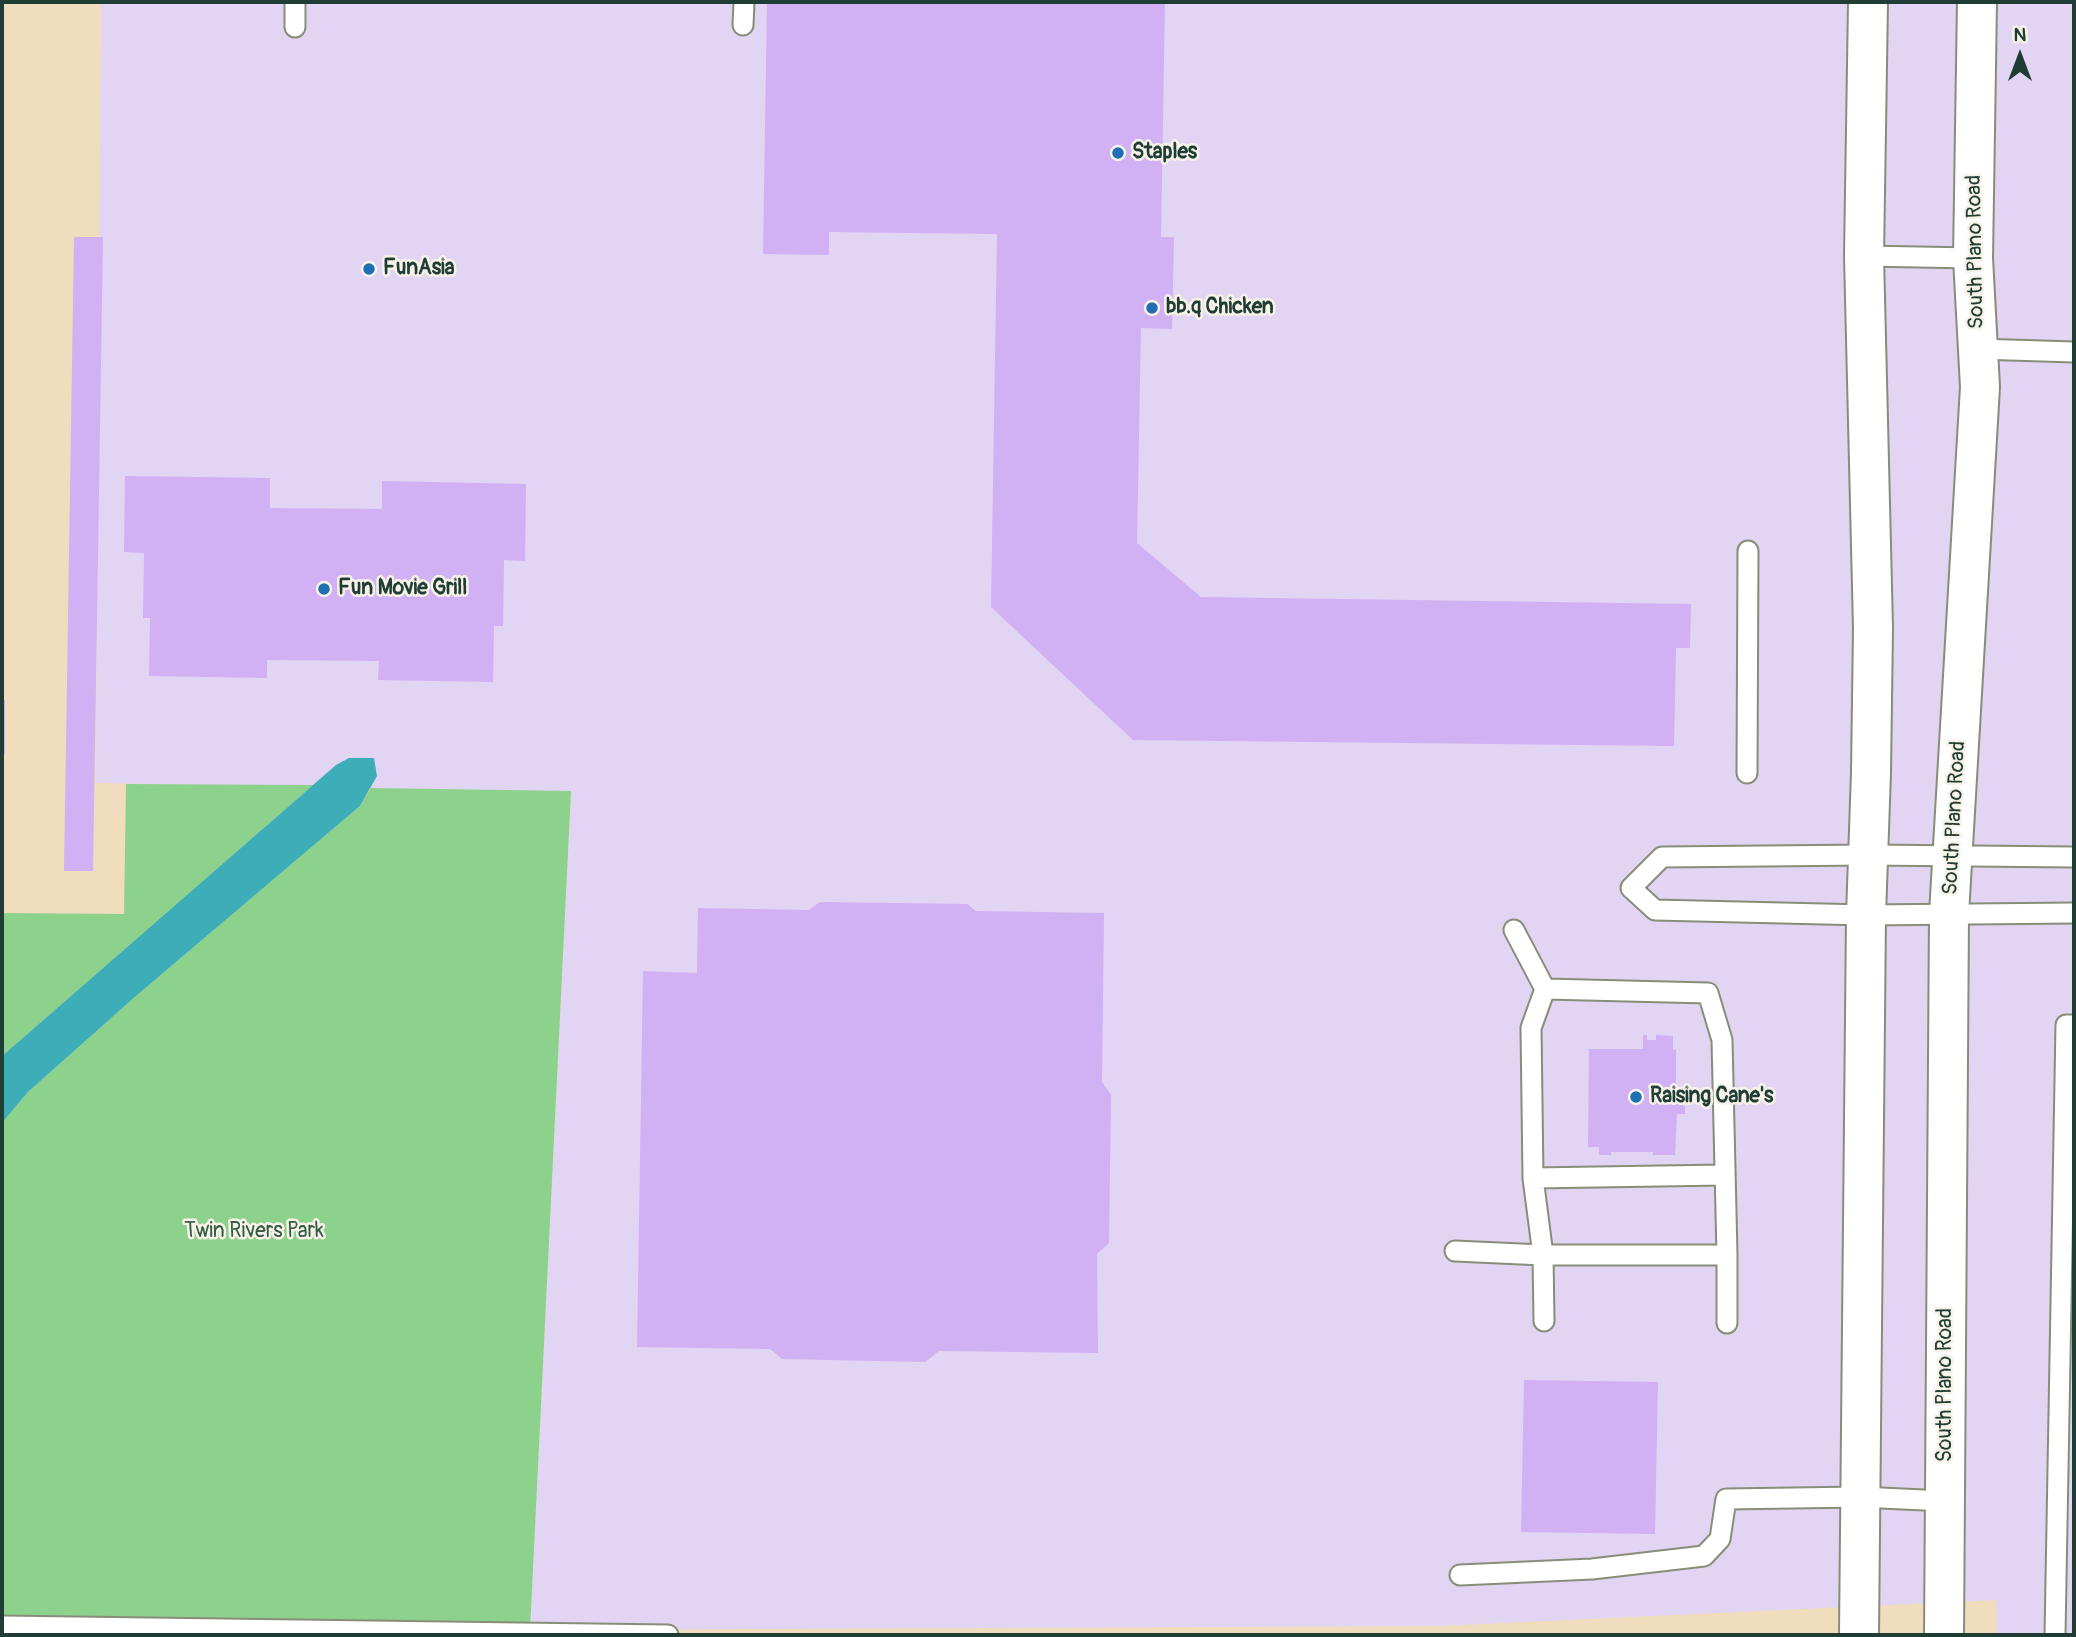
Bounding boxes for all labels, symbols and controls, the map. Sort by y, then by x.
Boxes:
north arrow [1985,21,2055,91]
text: N [2014,23,2026,47]
place label: Staples [1132,140,1197,166]
marker: Staples [1110,145,1126,161]
street label: South Plano Road [1962,175,1990,329]
place label: FunAsia [383,256,455,282]
marker: FunAsia [361,261,377,277]
place label: bb.q Chicken [1166,295,1274,321]
marker: bb.q Chicken [1144,300,1160,316]
place label: Fun Movie Grill [338,576,467,602]
marker: Fun Movie Grill [316,581,332,597]
street label: South Plano Road [1938,740,1972,896]
place label: Raising Cane's [1650,1084,1773,1110]
marker: Raising Cane's [1628,1089,1644,1105]
park label: Twin Rivers Park [184,1219,324,1245]
street label: South Plano Road [1933,1308,1959,1462]

